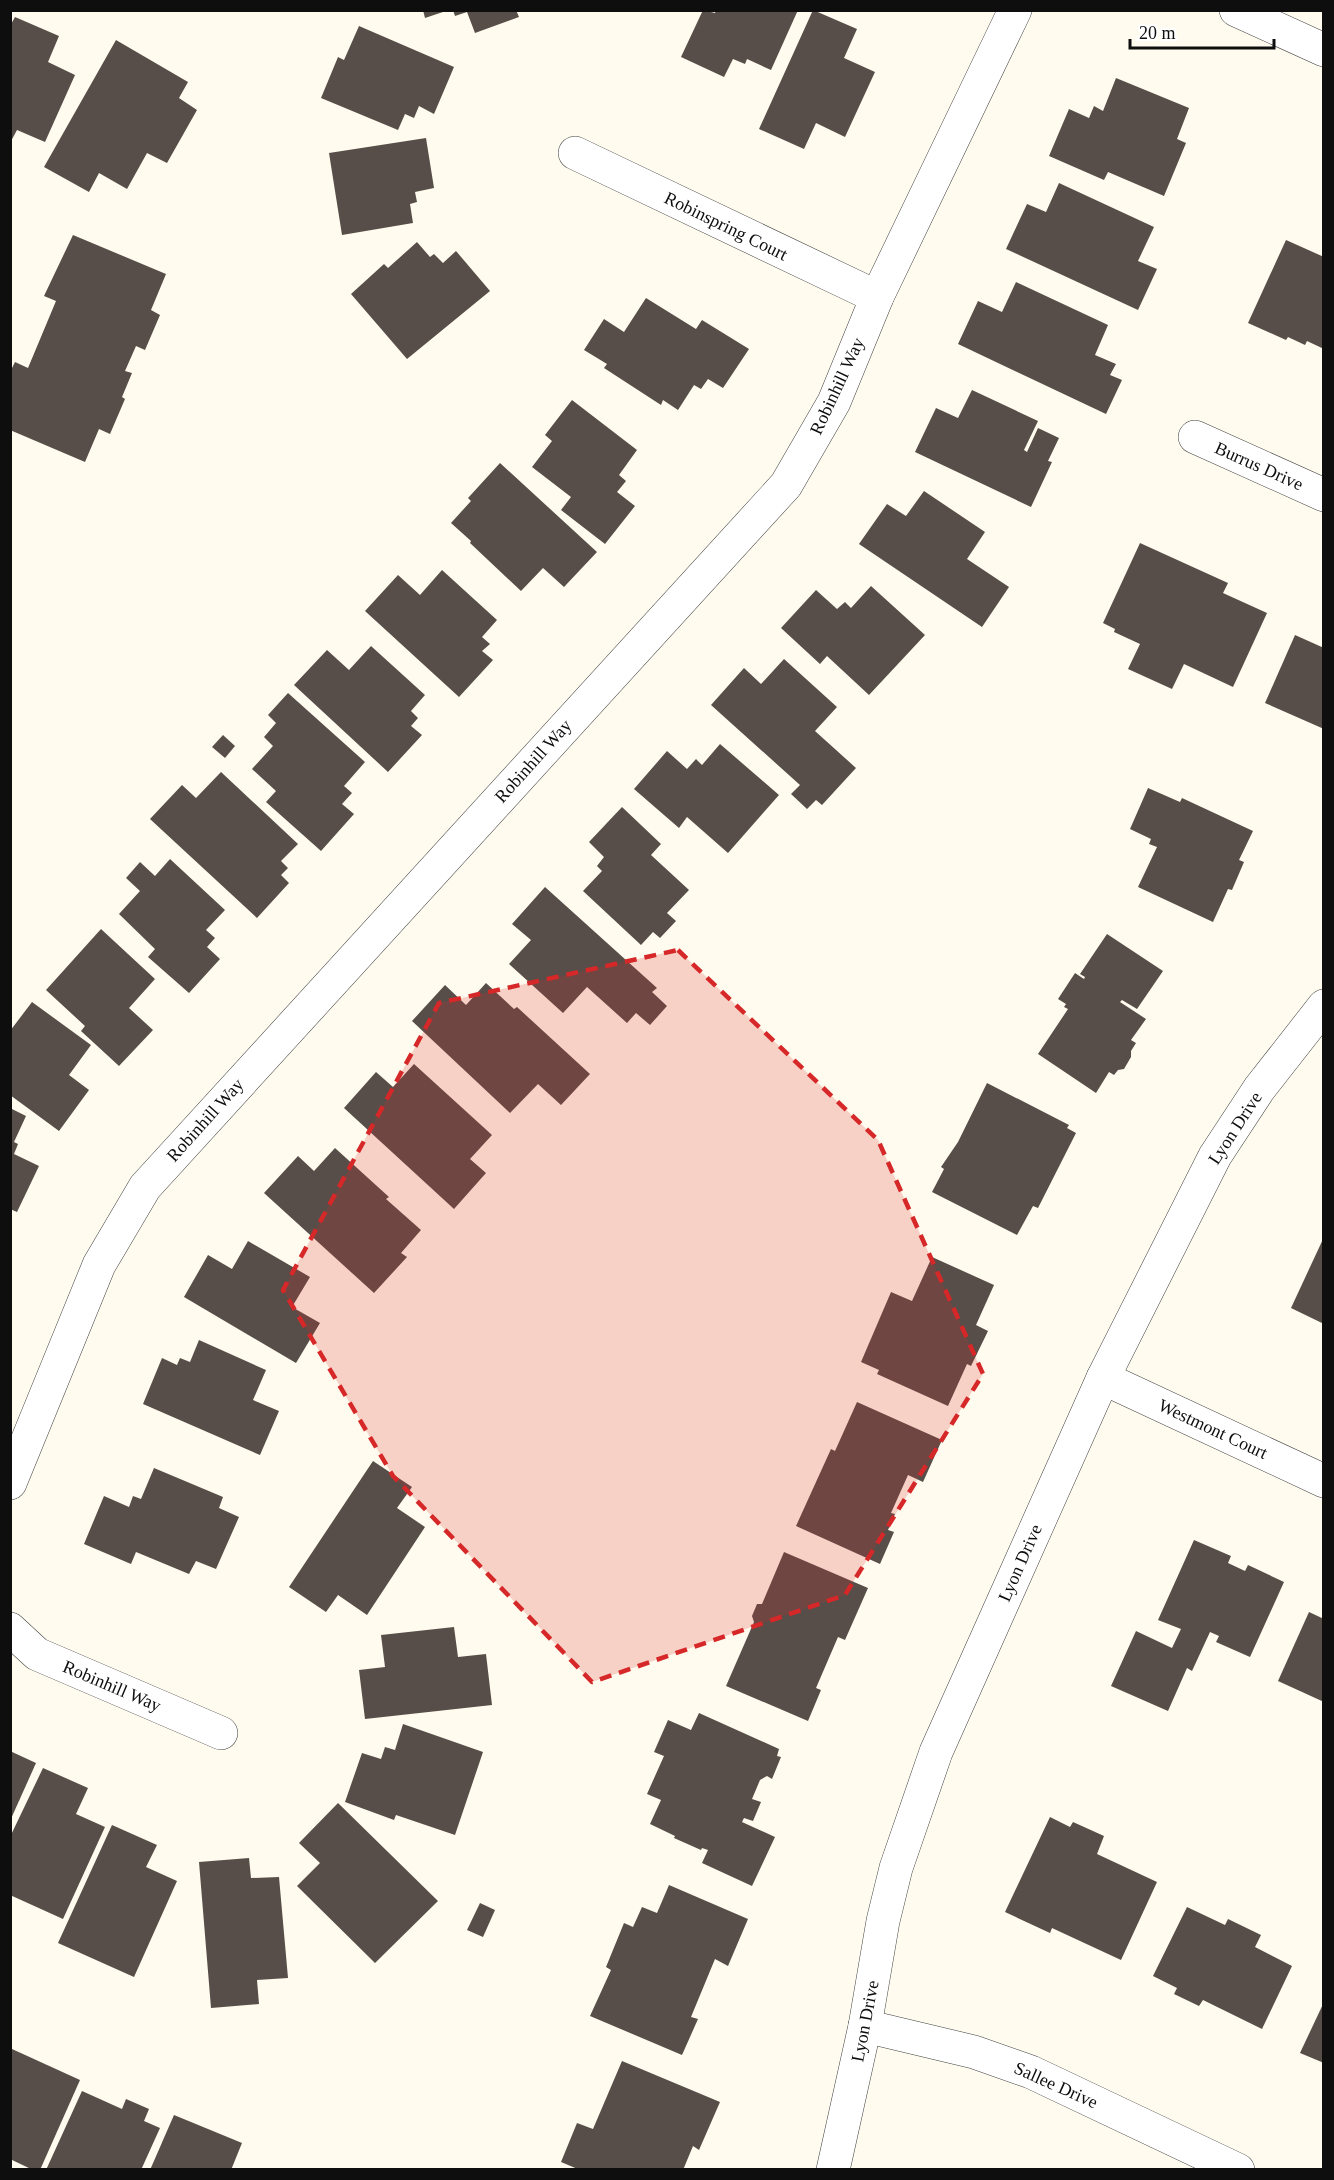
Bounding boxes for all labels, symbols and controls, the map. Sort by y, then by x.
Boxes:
scale bar [1130,12,1274,50]
text: 20 m [1139,23,1176,43]
street label: Robinspring Court [661,188,791,264]
street label: Robinhill Way [806,334,868,438]
street label: Burrus Drive [1212,438,1306,494]
street label: Robinhill Way [491,715,575,807]
street label: Robinhill Way [163,1074,247,1166]
street label: Lyon Drive [1204,1088,1266,1168]
street label: Westmont Court [1155,1395,1271,1463]
street label: Lyon Drive [994,1521,1046,1605]
street label: Robinhill Way [60,1656,164,1716]
street label: Lyon Drive [847,1979,883,2063]
street label: Sallee Drive [1011,2058,1101,2112]

